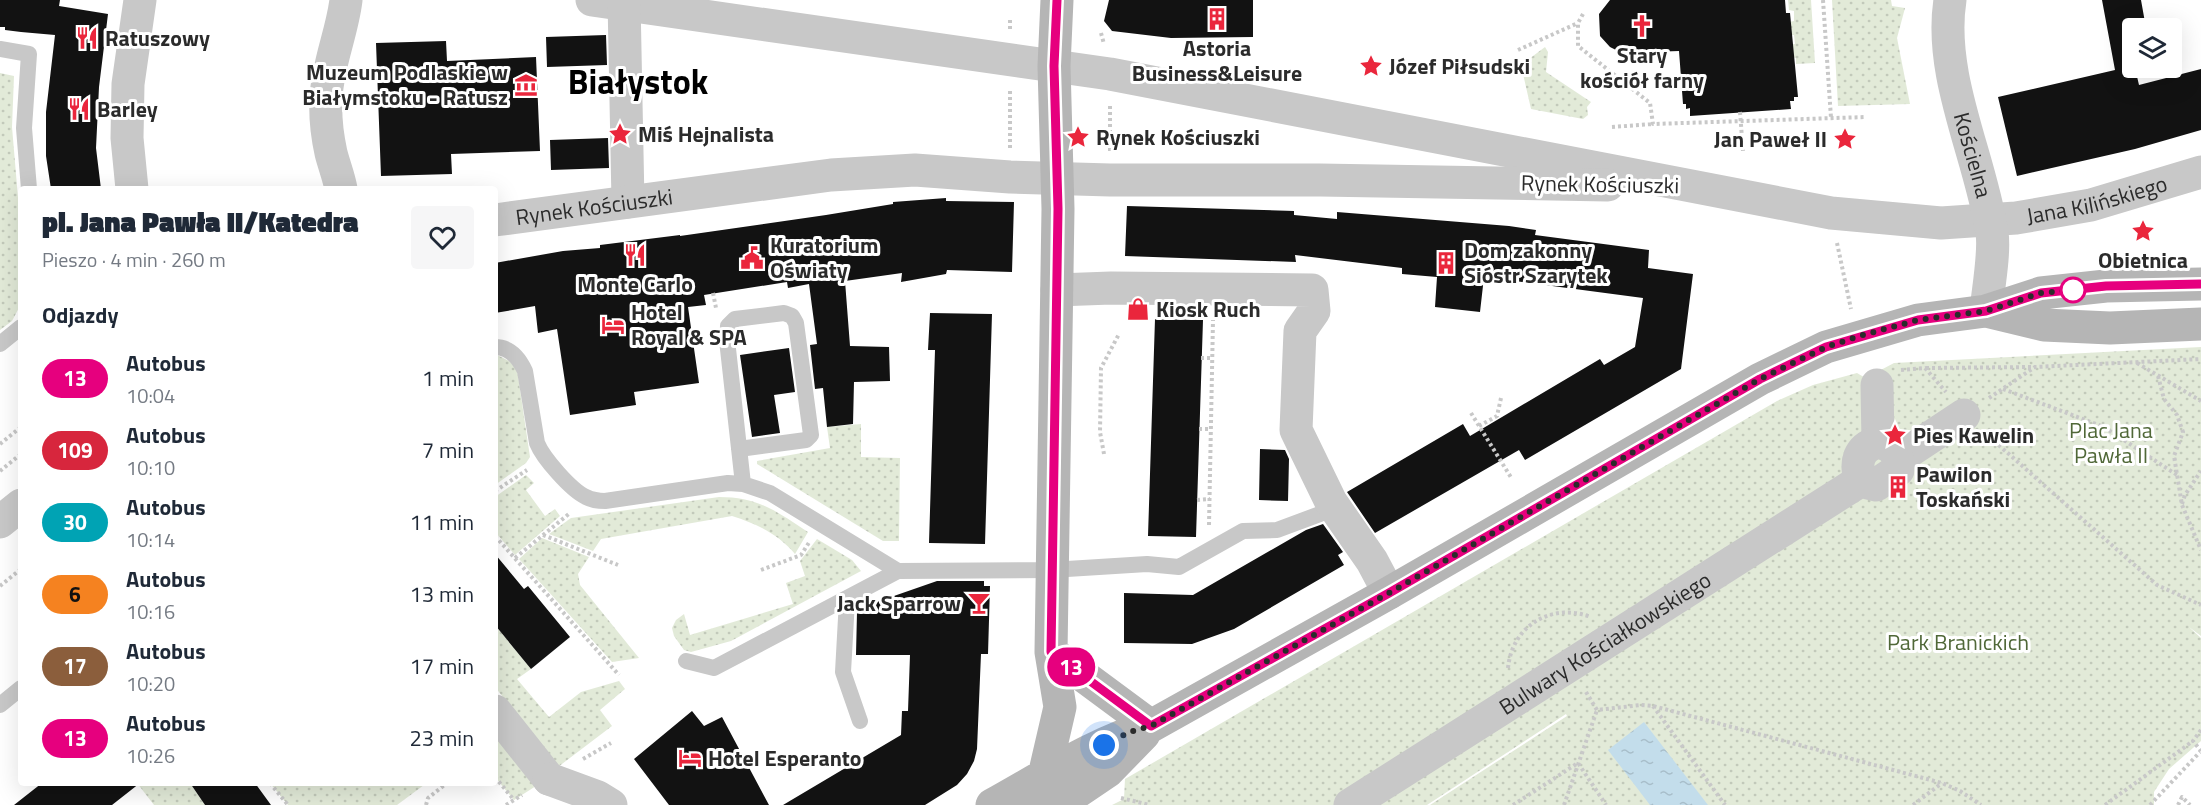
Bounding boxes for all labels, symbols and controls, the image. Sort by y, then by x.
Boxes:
building icon: Astoria Business&Leisure [1204,6,1230,32]
church icon: Stary kościół farny [1629,13,1655,39]
map controls [2122,18,2182,78]
button: layers [2122,18,2182,78]
place label: Ratuszowy [105,21,210,55]
restaurant icon: Ratuszowy [74,25,100,51]
place label: Astoria Business&Leisure [1132,31,1302,90]
place label: Stary kościół farny [1580,38,1704,97]
place label: Józef Piłsudski [1389,49,1530,83]
place icon: Józef Piłsudski [1358,53,1384,79]
place label: Muzeum Podlaskie w Białymstoku - Ratusz [302,55,508,114]
district label: Białystok [568,55,709,107]
museum icon: Muzeum Podlaskie w Białymstoku - Ratusz [513,72,539,98]
place label: Barley [97,92,158,126]
restaurant icon: Barley [66,96,92,122]
street label: Kościelna [1945,108,2001,201]
place label: Miś Hejnalista [638,117,774,151]
place label: Rynek Kościuszki [1096,120,1260,154]
place icon: Miś Hejnalista [607,121,633,147]
place label: Jan Paweł II [1714,122,1827,156]
place icon: Rynek Kościuszki [1065,124,1091,150]
place icon: Jan Paweł II [1832,126,1858,152]
street label: Rynek Kościuszki [1521,166,1679,202]
street label: Jana Kilińskiego [2024,166,2171,233]
street label: Rynek Kościuszki [513,179,675,234]
text: pl. Jana Pawła II/Katedra [42,200,359,243]
button: heart [411,206,474,269]
place icon: Obietnica [2130,218,2156,244]
place label: Kuratorium Oświaty [770,228,878,287]
place label: Dom zakonny Sióstr Szarytek [1464,233,1608,292]
restaurant icon: Monte Carlo [622,242,648,268]
place label: Obietnica [2098,243,2188,277]
text: Pieszo · 4 min · 260 m [42,244,226,275]
public building icon: Kuratorium Oświaty [739,245,765,271]
building icon: Dom zakonny Sióstr Szarytek [1433,250,1459,276]
place label: Monte Carlo [577,267,693,301]
unlabelled marker [2060,277,2086,303]
place label: Kiosk Ruch [1156,292,1261,326]
place label: Hotel Royal & SPA [631,295,747,354]
shop icon: Kiosk Ruch [1125,296,1151,322]
text: Odjazdy [42,298,118,332]
hotel icon: Hotel Royal & SPA [600,312,626,338]
text: Autobus [126,346,206,380]
text: 1 min [422,361,474,395]
text: 13 [63,362,87,394]
text: 10:04 [126,380,175,411]
park label: Plac Jana Pawła II [2069,413,2153,472]
text: Autobus [126,418,206,452]
place label: Pies Kawelin [1913,418,2034,452]
place icon: Pies Kawelin [1882,422,1908,448]
text: 7 min [422,433,474,467]
text: 109 [57,434,93,466]
text: 10:10 [126,452,175,483]
place label: Pawilon Toskański [1916,457,2010,516]
building icon: Pawilon Toskański [1885,474,1911,500]
text: Autobus [126,490,206,524]
text: 11 min [409,505,474,539]
text: 30 [63,506,87,538]
text: 10:14 [126,524,175,555]
text: Autobus [126,562,206,596]
street label: Bulwary Kościałkowskiego [1492,563,1718,723]
text: 13 min [409,577,474,611]
text: 6 [69,578,81,610]
place label: Jack Sparrow [837,586,961,620]
bar icon: Jack Sparrow [966,590,992,616]
text: 10:16 [126,596,175,627]
park label: Park Branickich [1887,625,2029,659]
text: Autobus [126,634,206,668]
line badge: 13 [1044,648,1098,686]
text: 17 min [409,649,474,683]
text: 17 [63,650,87,682]
text: 13 [1059,651,1083,683]
text: 10:20 [126,668,175,699]
text: Autobus [126,706,206,740]
text: 23 min [409,721,474,755]
text: 13 [63,722,87,754]
your location [1089,730,1119,760]
text: 10:26 [126,740,175,771]
place label: Hotel Esperanto [708,741,862,775]
hotel icon: Hotel Esperanto [677,745,703,771]

